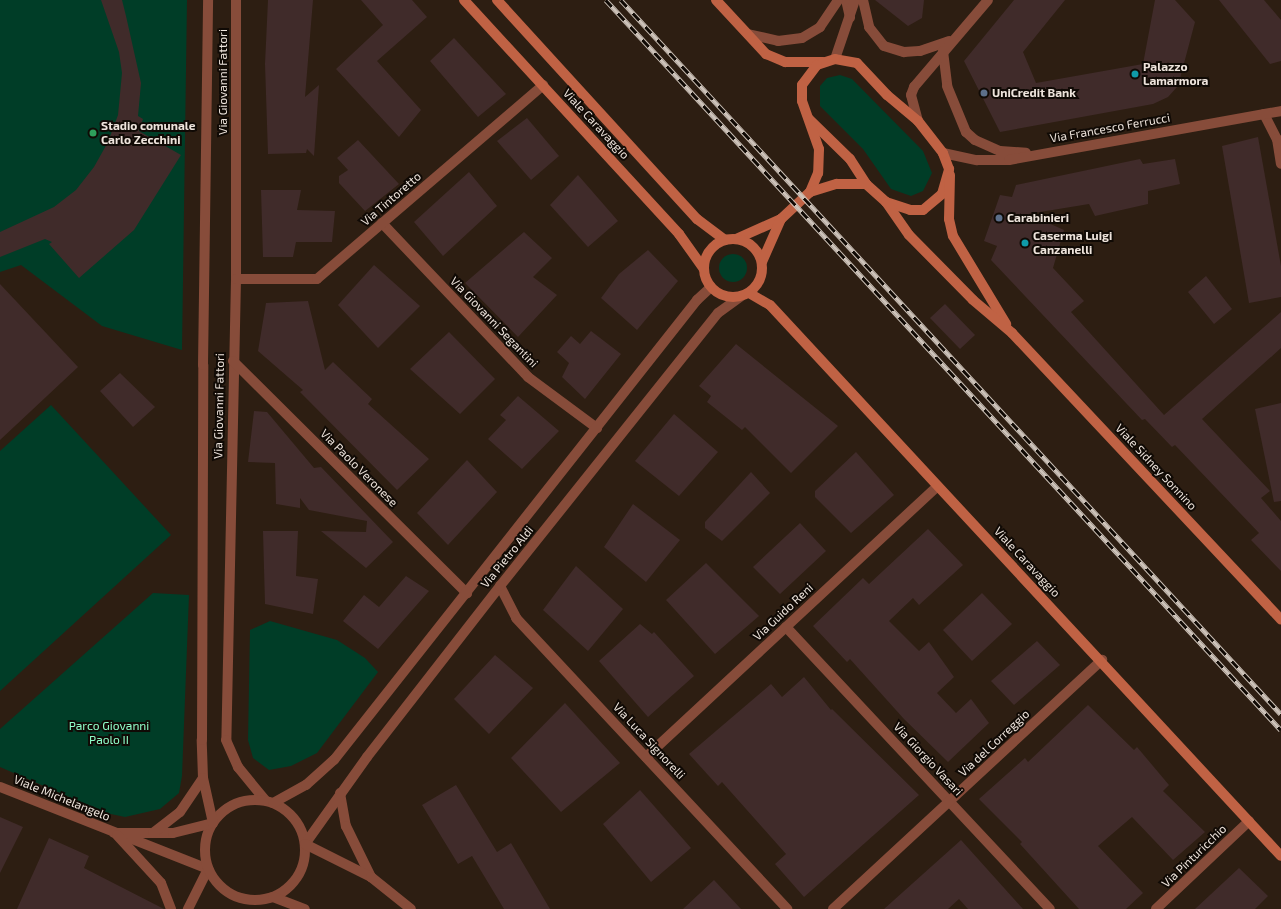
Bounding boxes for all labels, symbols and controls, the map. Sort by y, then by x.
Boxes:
street label: Via Giovanni Fattori [216,29,230,135]
place label: Palazzo Lamarmora [1143,60,1208,88]
marker: Palazzo Lamarmora [1130,69,1140,79]
street label: Viale Caravaggio [560,86,632,162]
place label: UniCredit Bank [992,86,1076,100]
marker: UniCredit Bank [979,88,989,98]
street label: Via Francesco Ferrucci [1049,110,1171,146]
place label: Stadio comunale Carlo Zecchini [101,119,195,147]
marker: Stadio comunale Carlo Zecchini [88,128,98,138]
street label: Via Tintoretto [358,169,424,229]
place label: Carabinieri [1007,211,1069,225]
marker: Carabinieri [994,213,1004,223]
place label: Caserma Luigi Canzanelli [1033,229,1112,257]
marker: Caserma Luigi Canzanelli [1020,238,1030,248]
street label: Via Giovanni Segantini [447,274,541,370]
street label: Via Giovanni Fattori [211,353,227,459]
street label: Viale Sidney Sonnino [1112,421,1200,513]
street label: Via Paolo Veronese [317,426,401,510]
street label: Via Pietro Aldi [478,523,536,591]
street label: Viale Caravaggio [991,524,1063,600]
street label: Via Guido Reni [750,580,816,644]
street label: Via Luca Signorelli [610,700,688,782]
street label: Via del Correggio [956,706,1032,780]
park label: Parco Giovanni Paolo II [69,719,149,747]
street label: Via Giorgio Vasari [890,719,966,799]
street label: Viale Michelangelo [12,772,112,824]
street label: Via Pinturicchio [1159,822,1229,890]

